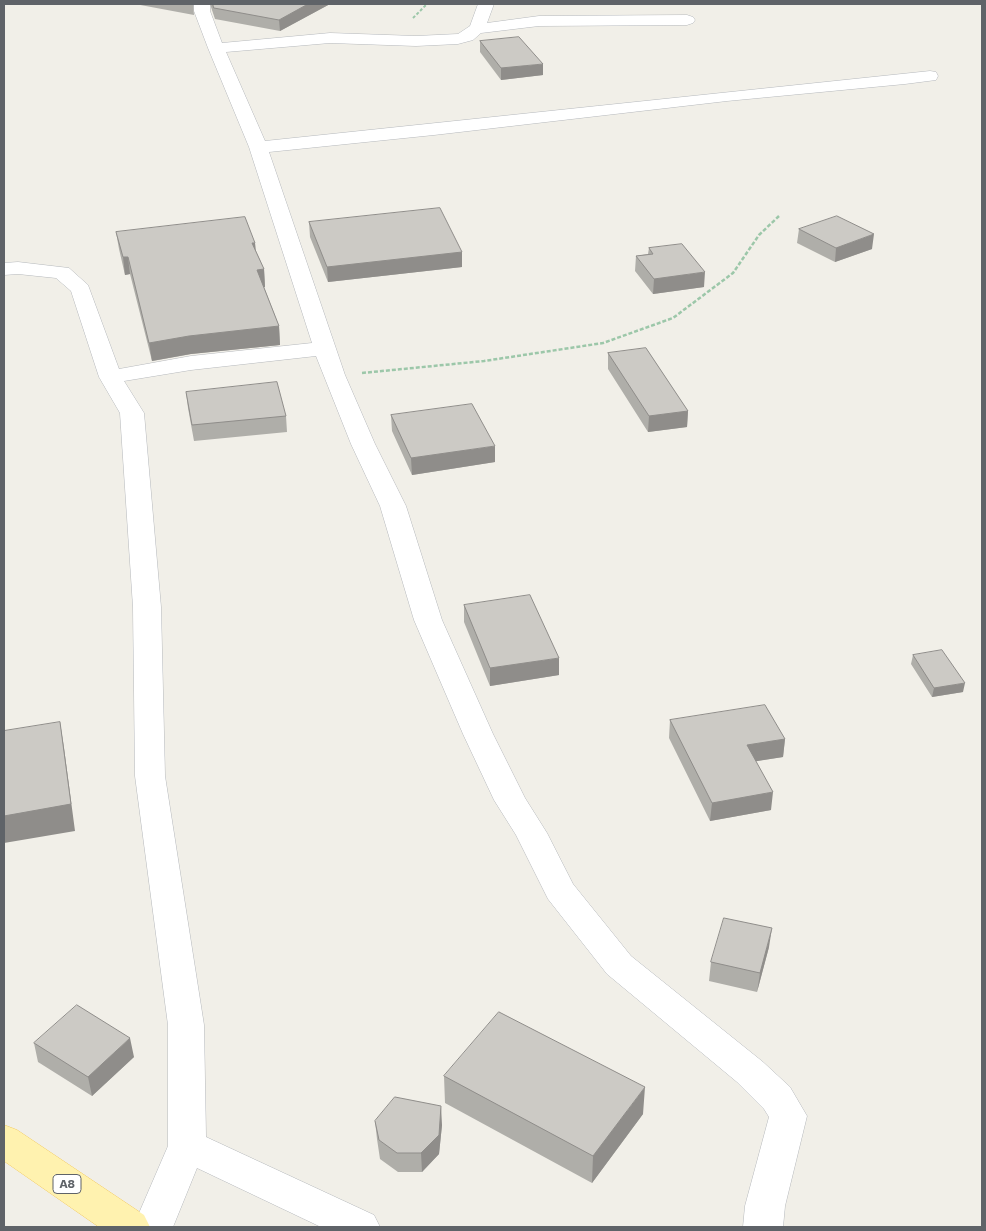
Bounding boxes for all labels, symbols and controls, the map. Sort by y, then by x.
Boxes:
road number: A8 [53,1174,81,1194]

